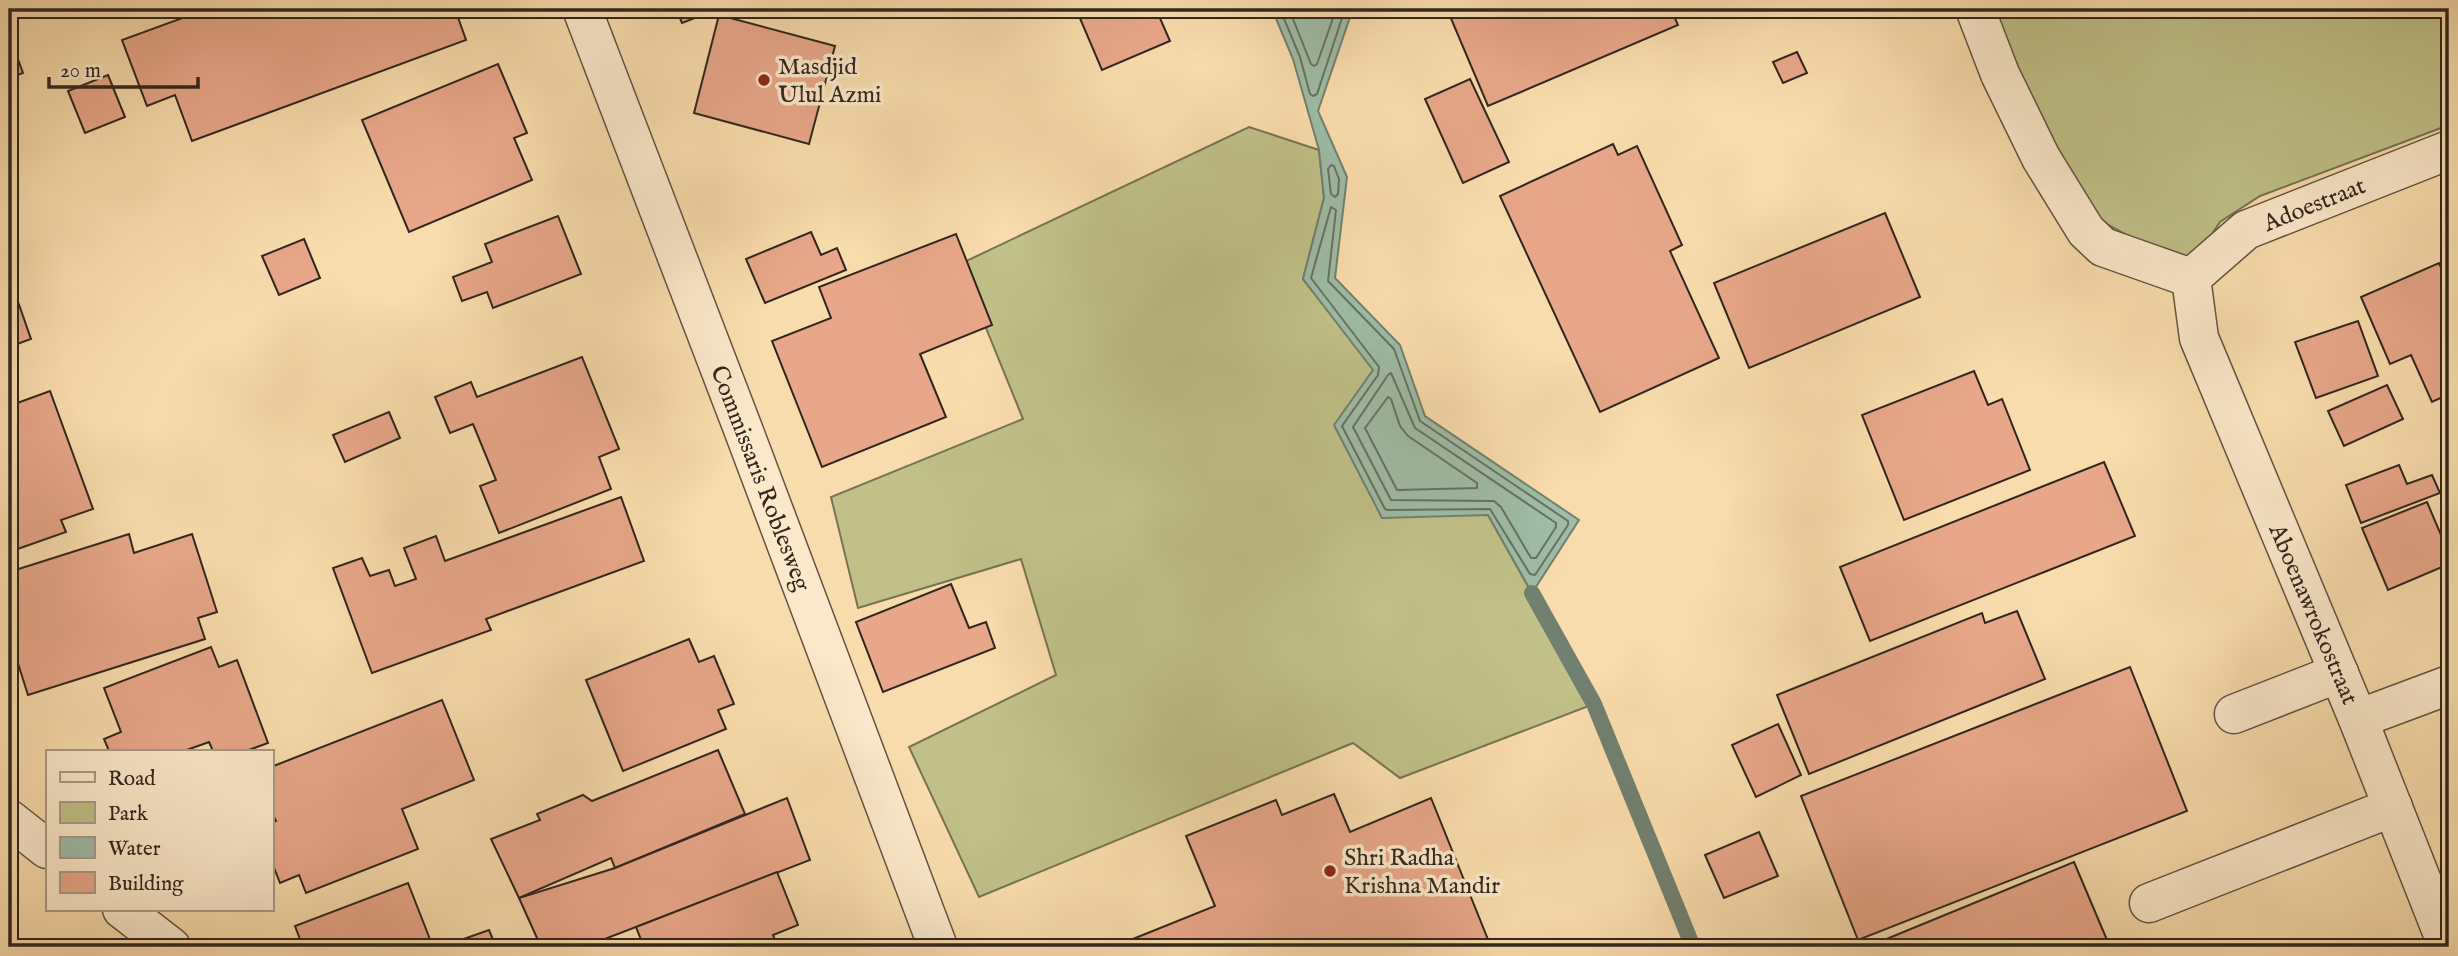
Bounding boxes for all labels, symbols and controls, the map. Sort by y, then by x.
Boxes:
scale bar [49,46,198,90]
place label: Masdjid Ulul Azmi [778,52,881,111]
text: 20 m [60,58,101,85]
marker: Masdjid Ulul Azmi [756,72,772,88]
street label: Adoestraat [2258,171,2370,240]
street label: Commissaris Roblesweg [702,361,817,597]
street label: Aboenawrokostraat [2260,519,2365,710]
legend [46,750,273,911]
text: Road [108,766,156,793]
text: Park [108,801,149,828]
text: Water [108,836,161,863]
place label: Shri Radha Krishna Mandir [1344,843,1500,902]
marker: Shri Radha Krishna Mandir [1322,863,1338,879]
text: Building [108,871,184,898]

